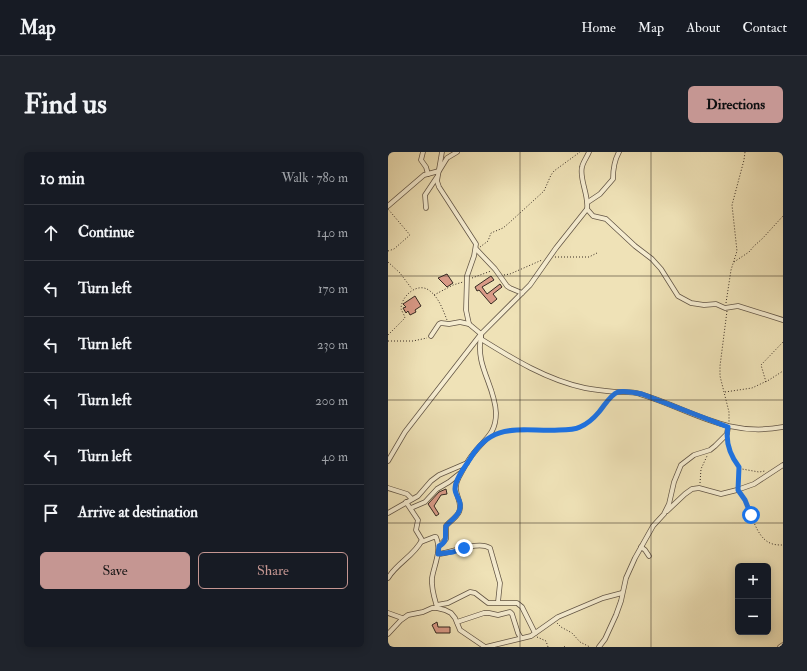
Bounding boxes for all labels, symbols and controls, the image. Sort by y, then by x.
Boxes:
text: Map [20,16,56,40]
text: Home [581,19,616,36]
text: Map [638,19,664,36]
text: About [686,19,720,36]
text: Contact [742,19,787,36]
button: Directions [688,86,783,123]
text: Find us [24,87,107,122]
text: 10 min [40,168,85,189]
text: Walk · 780 m [281,170,348,186]
icon: ahead [40,222,62,244]
text: Continue [78,223,134,242]
text: 140 m [317,225,348,241]
icon: left [40,278,62,300]
text: Turn left [78,279,132,298]
text: 170 m [318,281,348,297]
icon: left [40,334,62,356]
text: Turn left [78,335,132,354]
text: 230 m [317,337,348,353]
icon: left [40,390,62,412]
text: Turn left [78,391,132,410]
text: 200 m [315,393,348,409]
icon: left [40,446,62,468]
text: Turn left [78,447,132,466]
text: 40 m [322,449,348,465]
icon: arrive [40,502,62,524]
text: Arrive at destination [78,503,198,522]
route start [742,506,760,524]
route end [455,539,473,557]
button: Save [40,552,190,589]
button: Share [198,552,348,589]
map controls [735,563,771,635]
button: + [735,563,771,599]
button: − [735,599,771,635]

